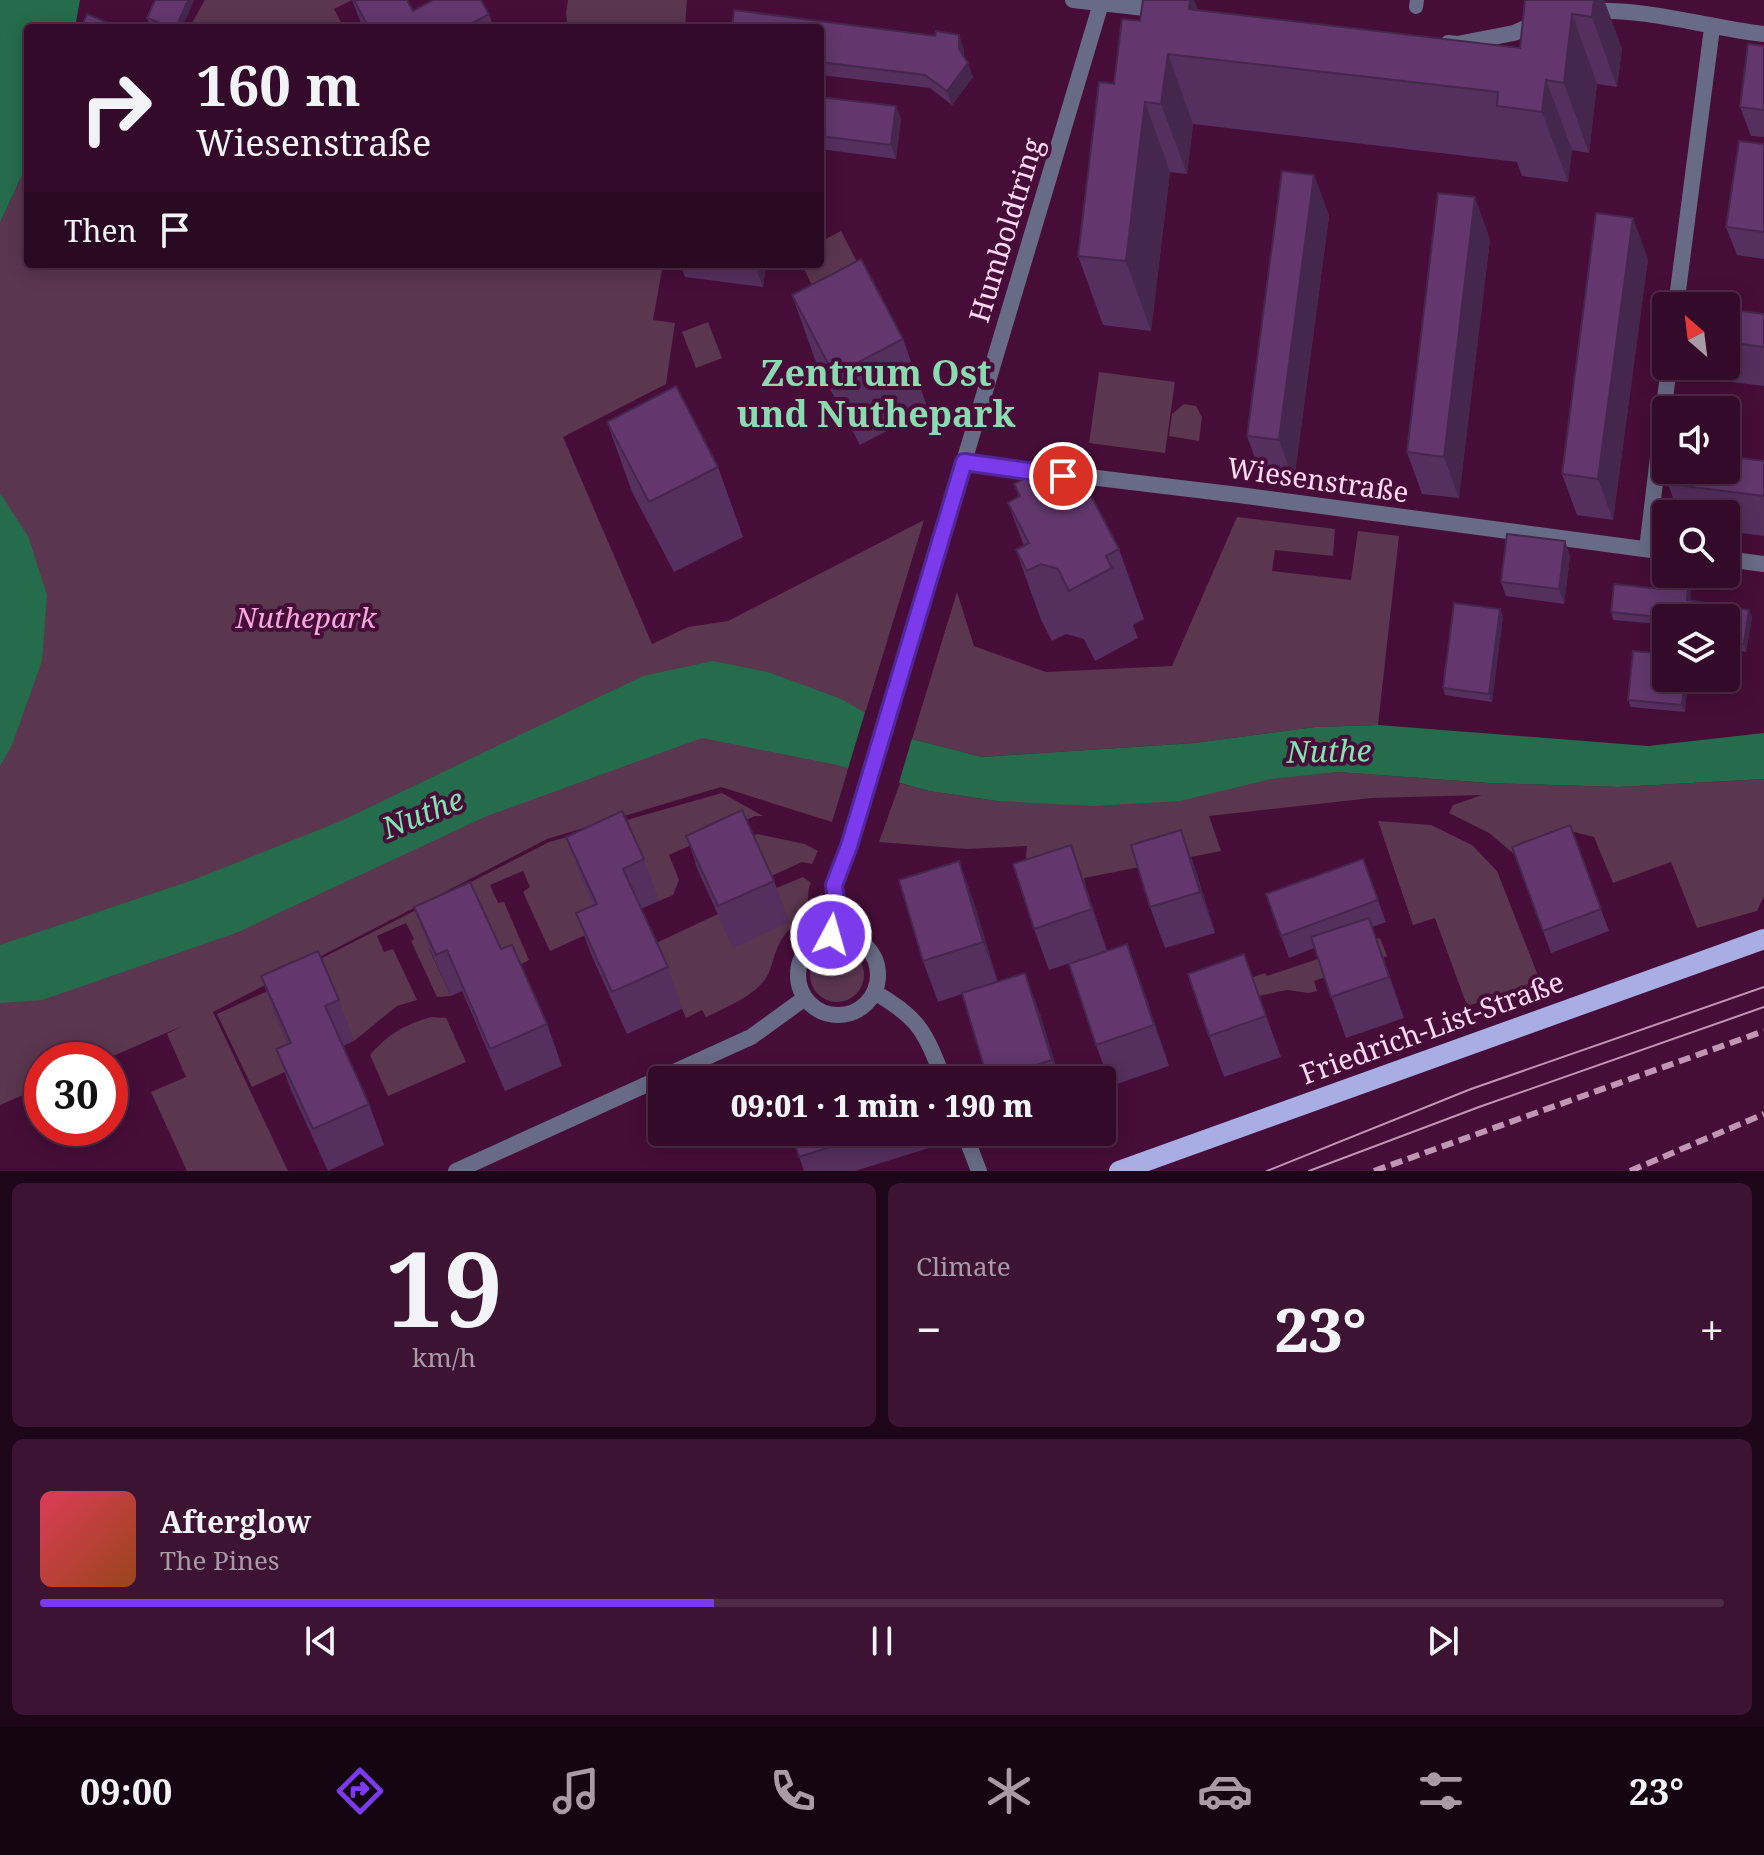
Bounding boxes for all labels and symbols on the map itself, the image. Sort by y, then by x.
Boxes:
street label: Humboldtring [959,133,1051,326]
north arrow [1652,292,1740,380]
district label: Zentrum Ost und Nuthepark [737,348,1016,438]
pin [1029,442,1097,510]
street label: Wiesenstraße [1225,447,1411,511]
park label: Nuthepark [235,598,377,636]
water label: Nuthe [1285,729,1372,772]
water label: Nuthe [375,778,470,848]
position arrow [789,893,873,977]
street label: Friedrich-List-Straße [1295,962,1568,1092]
speed limit sign: 30 [24,1042,128,1146]

